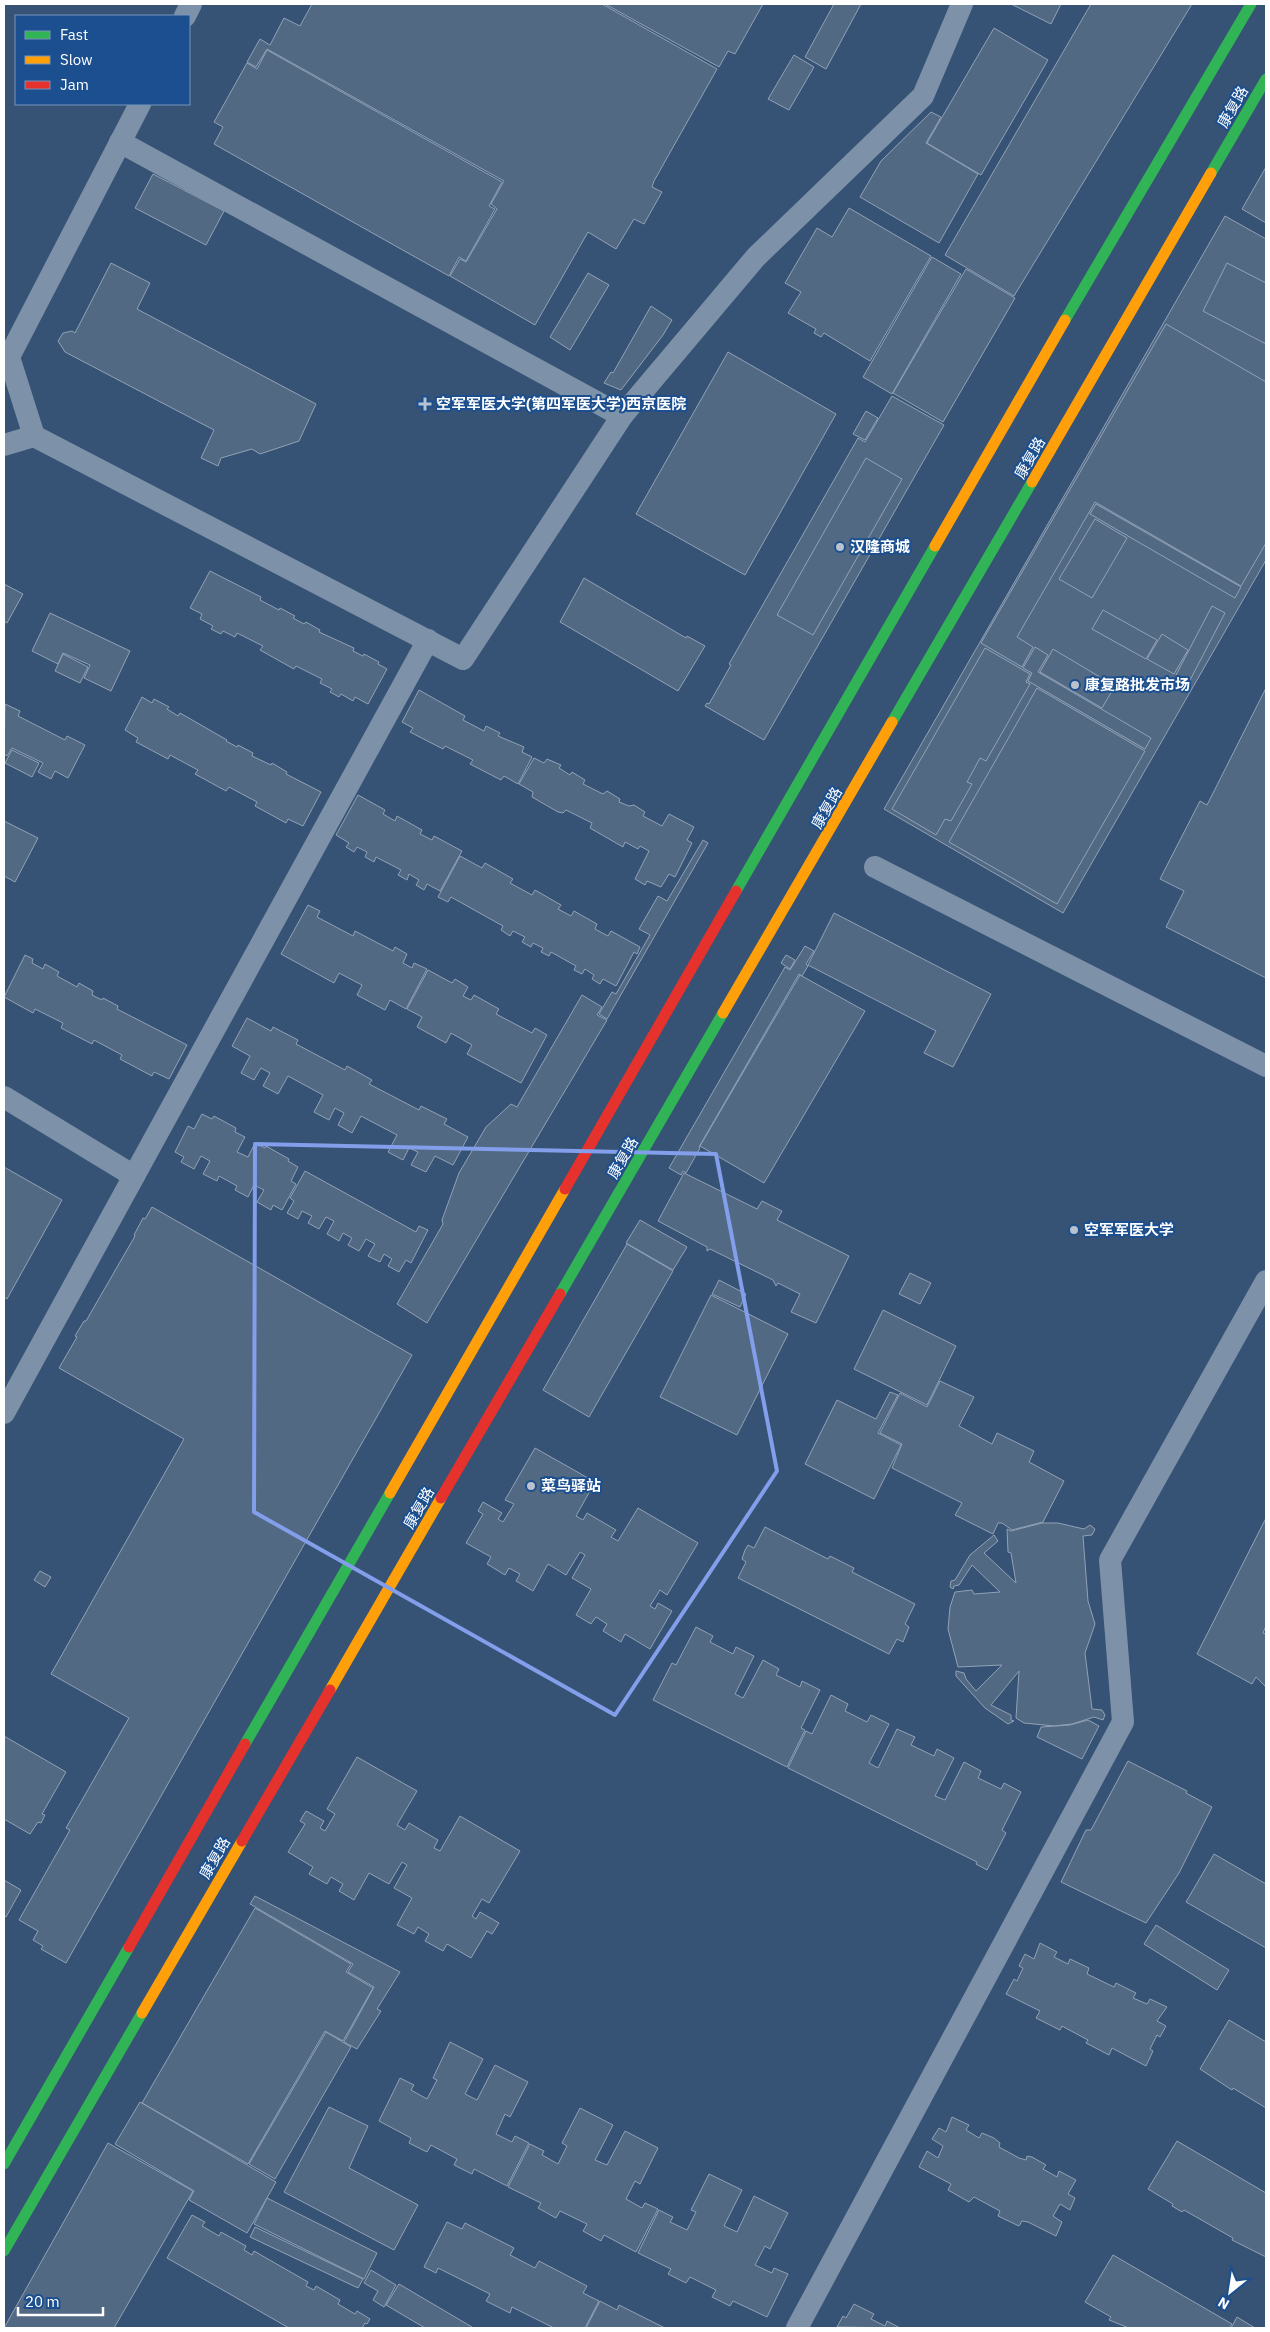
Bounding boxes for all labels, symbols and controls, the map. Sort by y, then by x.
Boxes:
legend [15,15,190,105]
text: Fast [60,25,88,44]
text: Slow [60,50,93,69]
text: Jam [60,75,89,94]
street label: 康复路 [1213,83,1252,131]
place label: 空军军医大学(第四军医大学)西京医院 [436,394,686,413]
marker: 空军军医大学(第四军医大学)西京医院 [418,397,432,411]
street label: 康复路 [1010,434,1049,482]
place label: 汉隆商城 [850,537,910,556]
marker: 汉隆商城 [834,541,846,553]
place label: 康复路批发市场 [1085,675,1190,694]
marker: 康复路批发市场 [1069,679,1081,691]
street label: 康复路 [807,784,846,832]
street label: 康复路 [603,1134,642,1182]
place label: 空军军医大学 [1084,1220,1174,1239]
marker: 空军军医大学 [1068,1224,1080,1236]
place label: 菜鸟驿站 [541,1476,601,1495]
marker: 菜鸟驿站 [525,1480,537,1492]
street label: 康复路 [399,1484,438,1532]
street label: 康复路 [195,1834,234,1882]
north arrow [1205,2267,1255,2317]
scale bar [18,2284,102,2316]
text: 20 m [25,2292,60,2311]
text: N [1215,2293,1232,2314]

